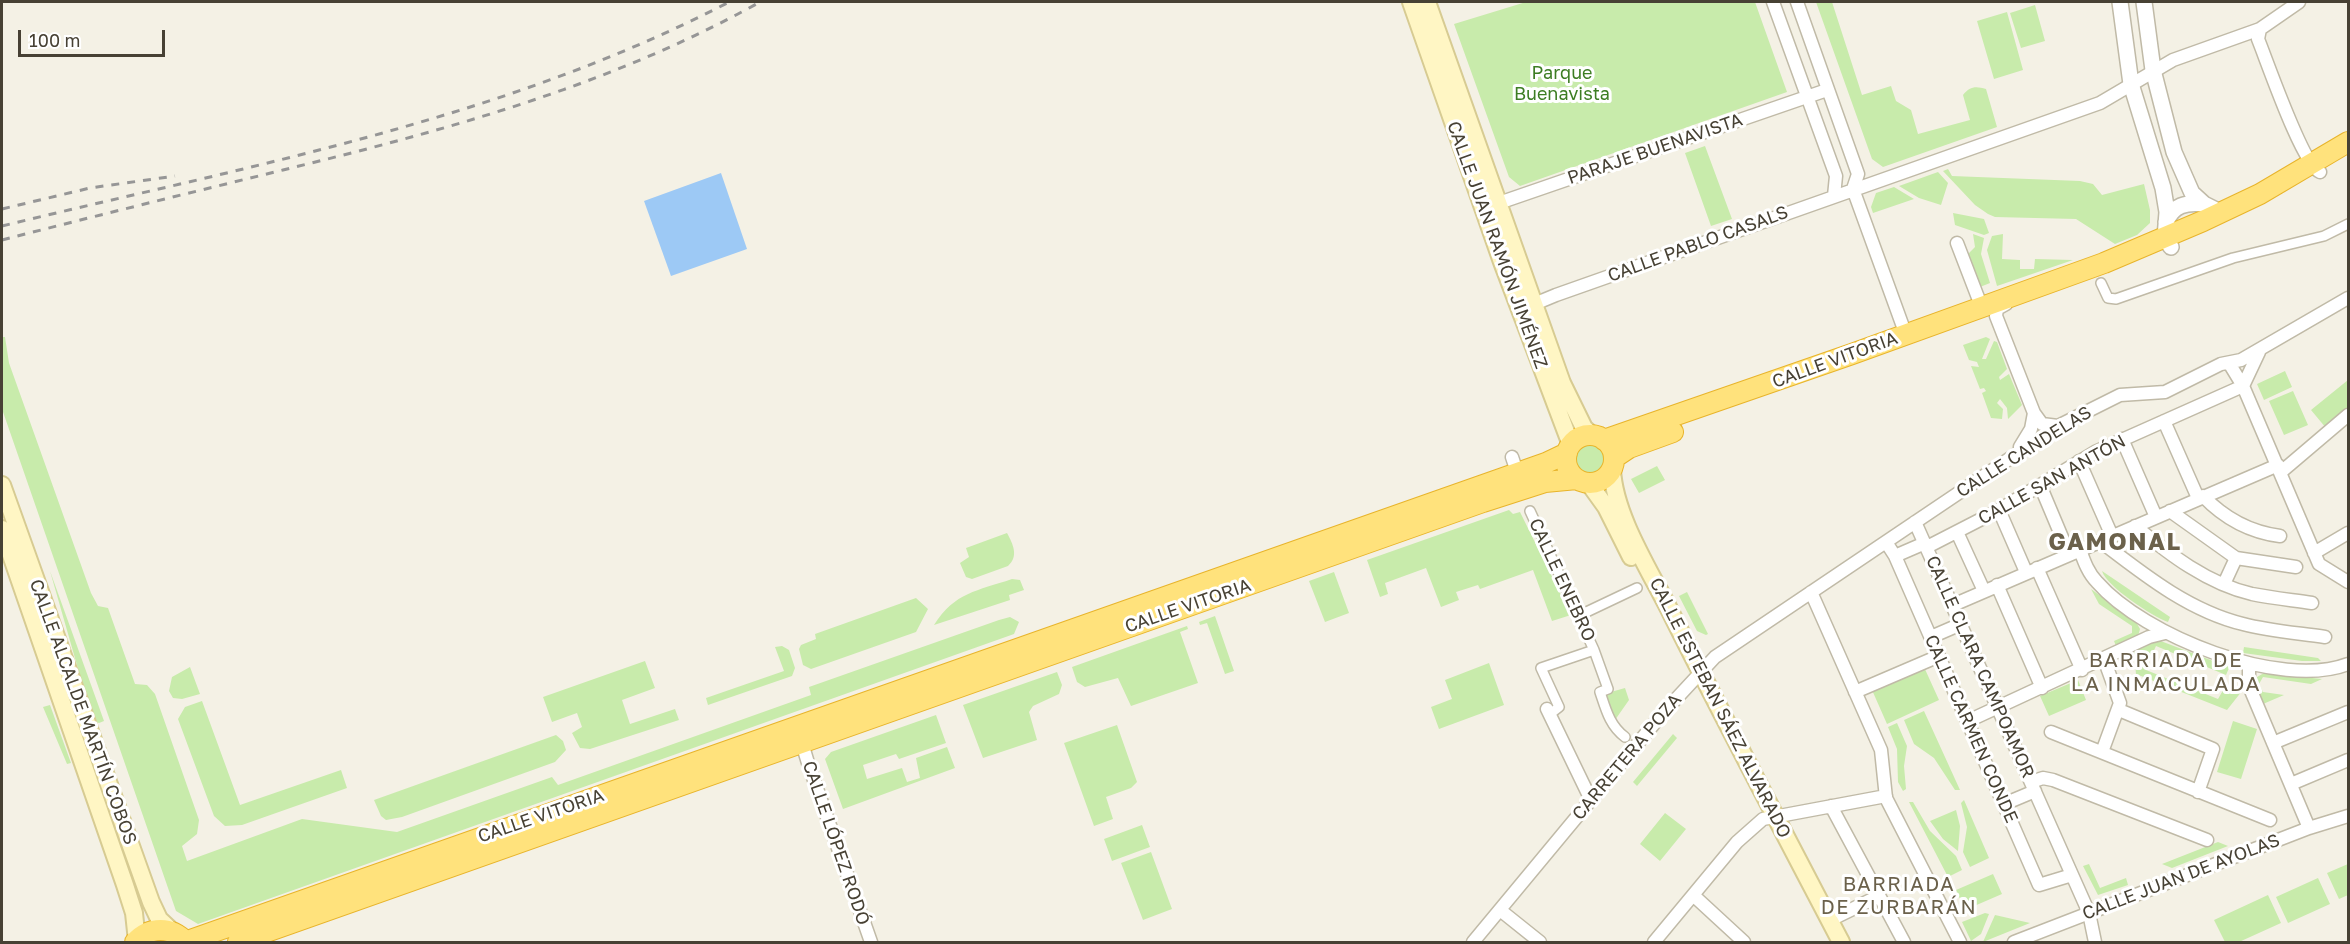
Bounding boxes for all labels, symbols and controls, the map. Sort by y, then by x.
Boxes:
scale bar [21,18,168,56]
text: 100 m [29,29,80,51]
park label: Parque Buenavista [1514,62,1610,104]
street label: PARAJE BUENAVISTA [1565,109,1745,189]
street label: CALLE JUAN RAMÓN JIMÉNEZ [1442,118,1552,372]
street label: CALLE PABLO CASALS [1605,201,1791,287]
street label: CALLE VITORIA [1769,327,1901,393]
street label: CALLE CANDELAS [1952,402,2096,502]
street label: CALLE SAN ANTÓN [1975,431,2129,529]
street label: CALLE ENEBRO [1524,515,1600,645]
district label: GAMONAL [2048,528,2182,556]
street label: CALLE CLARA CAMPOAMOR [1921,552,2039,782]
street label: CALLE VITORIA [1122,574,1254,638]
street label: CALLE ESTEBAN SÁEZ ALVARADO [1645,574,1795,842]
street label: CALLE ALCALDE MARTÍN COBOS [25,576,141,848]
street label: CALLE CARMEN CONDE [1920,632,2022,826]
district label: BARRIADA DE LA INMACULADA [2071,647,2261,697]
street label: CARRETERA POZA [1568,689,1686,825]
street label: CALLE LÓPEZ RODÓ [798,758,874,928]
street label: CALLE VITORIA [475,784,607,848]
street label: CALLE JUAN DE AYOLAS [2079,829,2283,925]
district label: BARRIADA DE ZURBARÁN [1821,873,1977,920]

